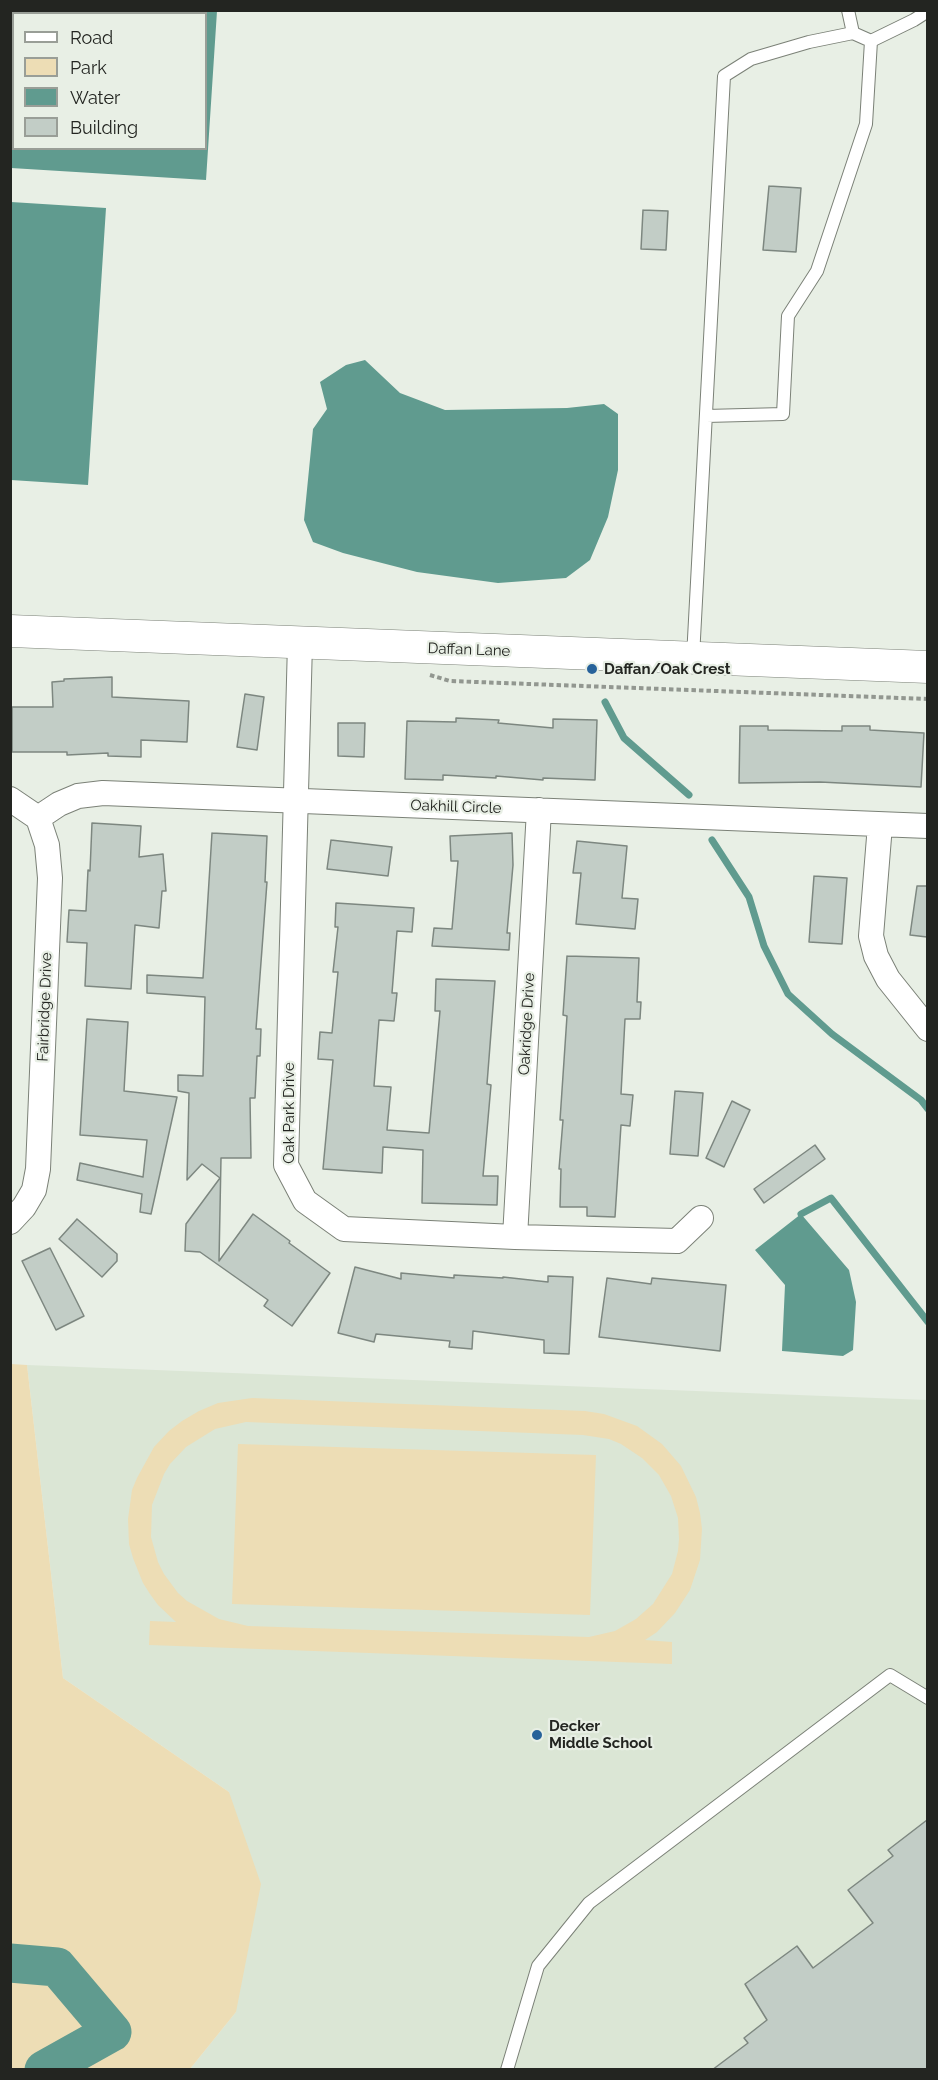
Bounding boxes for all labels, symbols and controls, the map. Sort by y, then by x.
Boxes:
legend [12,12,207,150]
text: Road [70,27,113,48]
text: Park [70,57,107,78]
text: Water [70,87,120,108]
text: Building [70,117,138,138]
street label: Daffan Lane [427,640,511,660]
place label: Daffan/Oak Crest [604,660,730,678]
marker: Daffan/Oak Crest [585,662,599,676]
street label: Oakhill Circle [410,796,502,818]
street label: Fairbridge Drive [34,952,56,1062]
street label: Oakridge Drive [515,972,539,1076]
street label: Oak Park Drive [280,1062,298,1164]
place label: Decker Middle School [549,1717,652,1752]
marker: Decker Middle School [530,1728,544,1742]

